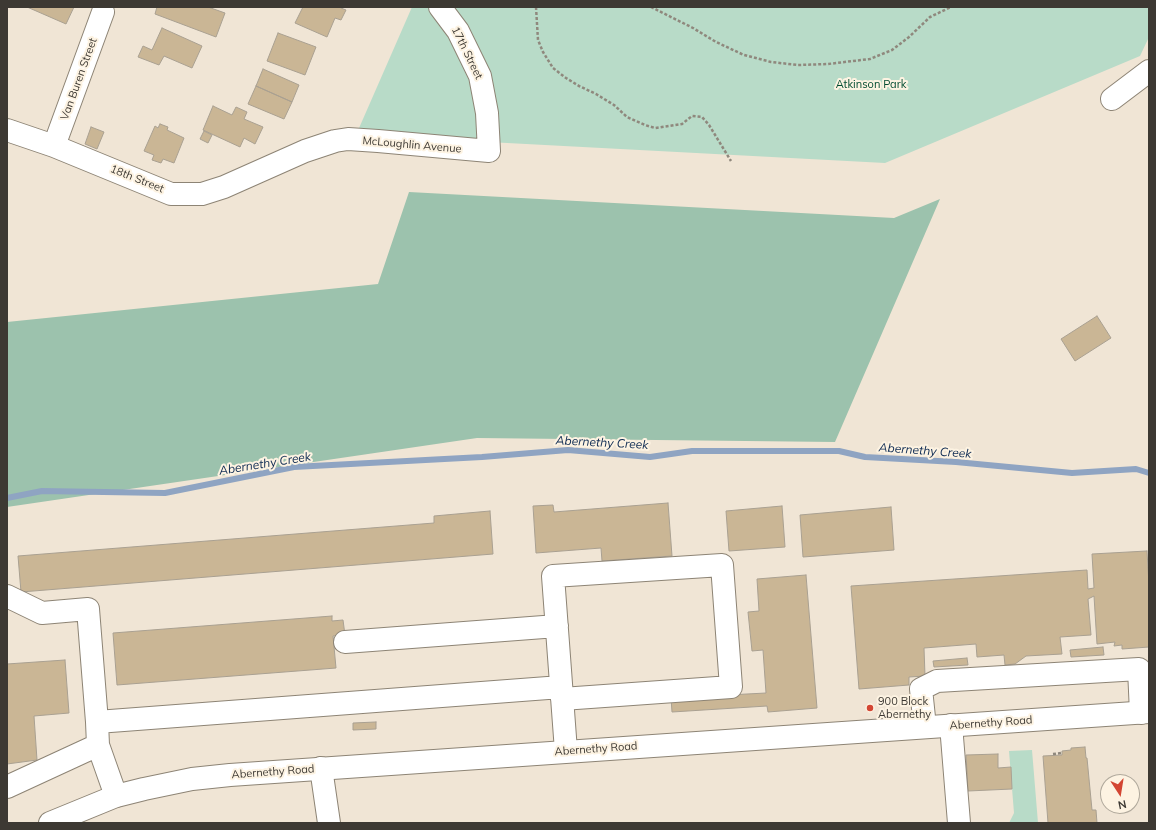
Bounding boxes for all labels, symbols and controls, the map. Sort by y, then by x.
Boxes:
street label: 17th Street [449,25,485,81]
street label: Van Buren Street [58,36,100,122]
park label: Atkinson Park [836,78,906,92]
street label: McLoughlin Avenue [362,134,462,156]
street label: 18th Street [108,162,166,196]
water label: Abernethy Creek [555,433,649,453]
water label: Abernethy Creek [878,441,972,461]
water label: Abernethy Creek [218,450,312,478]
place label: 900 Block Abernethy [878,695,931,721]
marker: 900 Block Abernethy [865,703,875,713]
street label: Abernethy Road [949,714,1033,732]
street label: Abernethy Road [554,740,638,758]
street label: Abernethy Road [231,763,315,781]
north arrow [1100,774,1140,814]
text: N [1117,797,1128,812]

